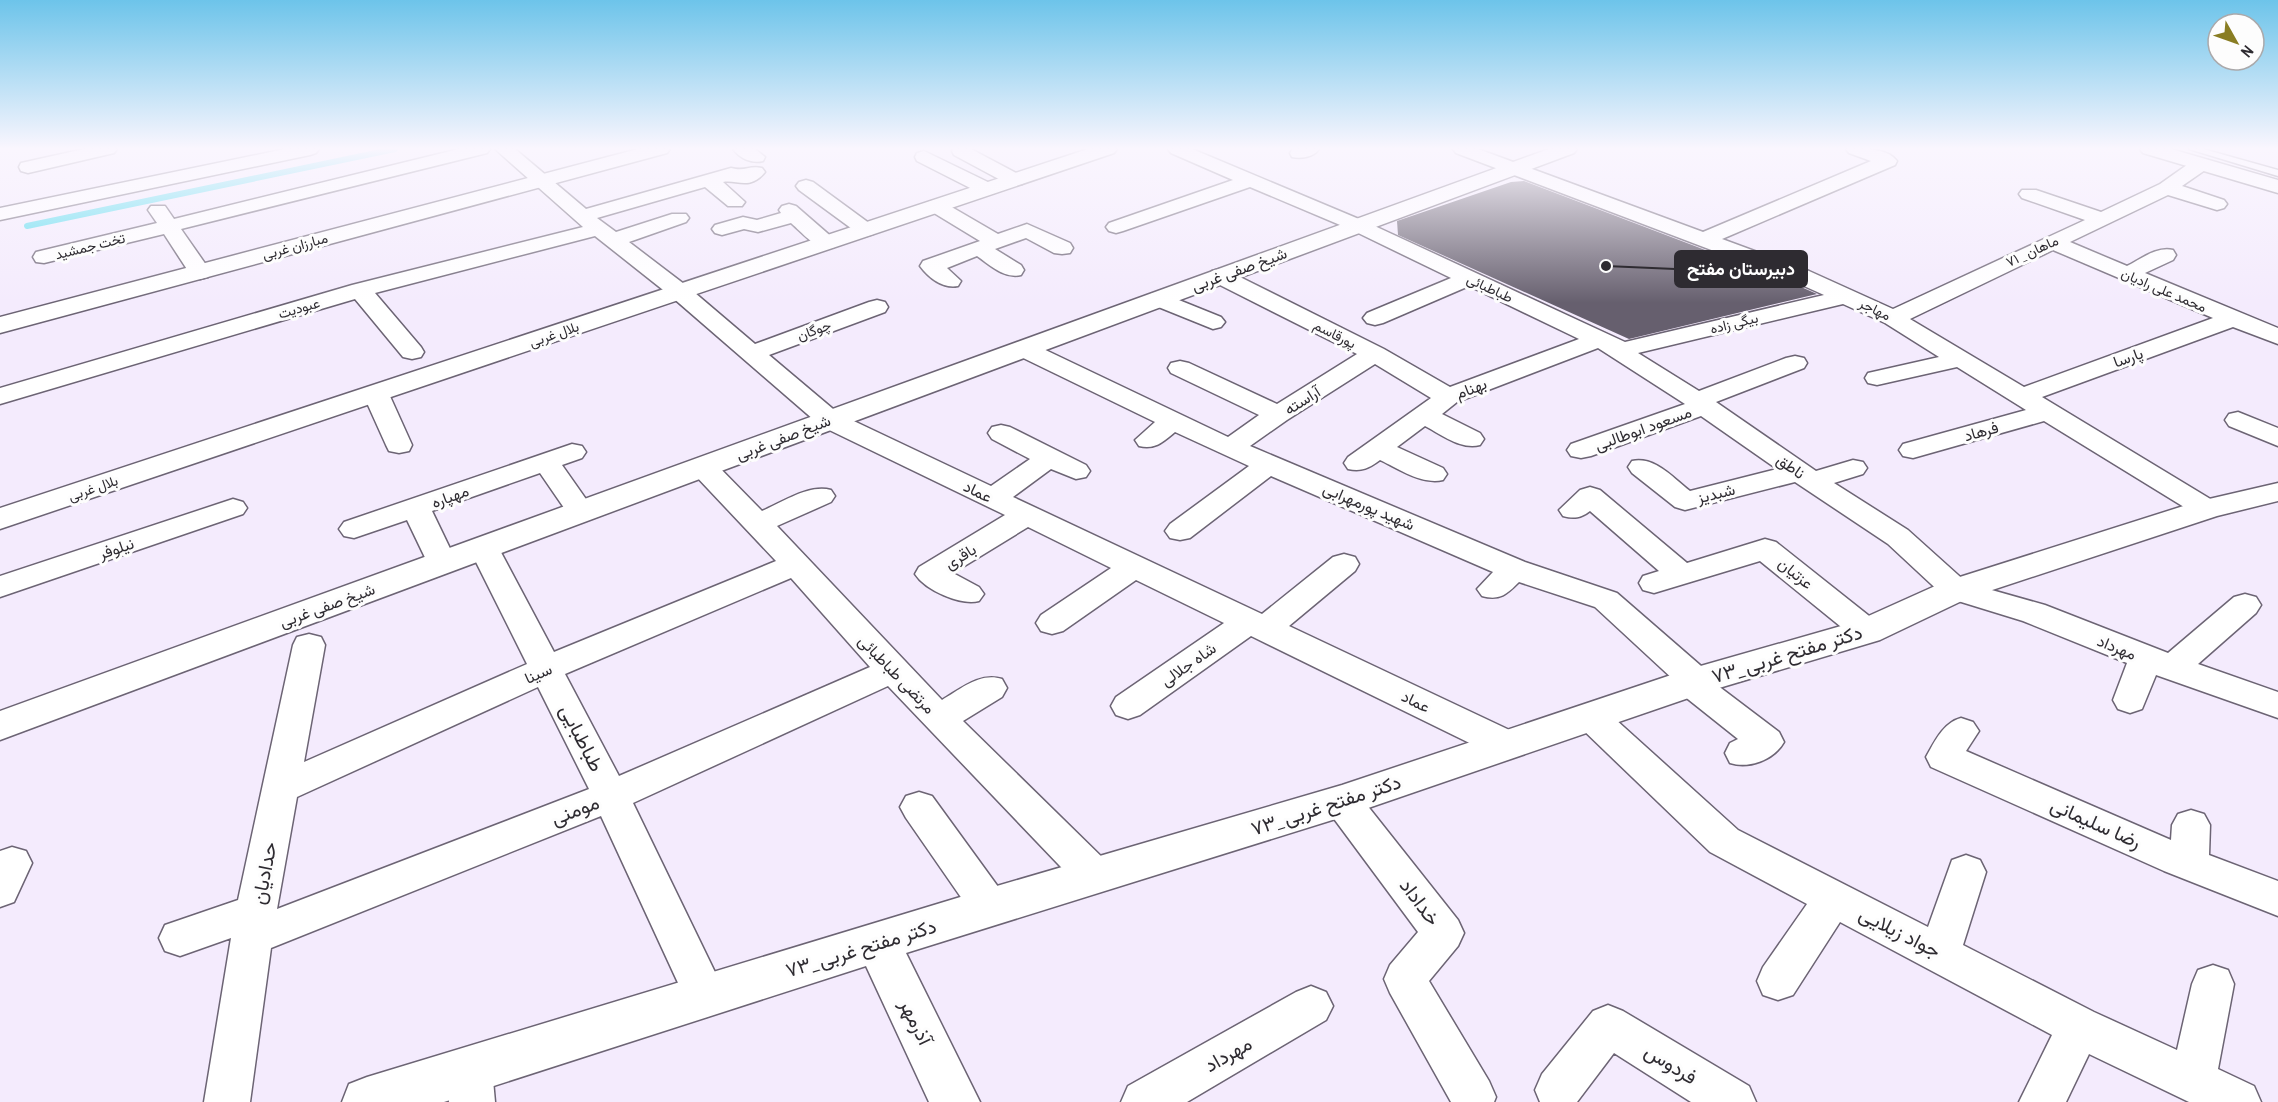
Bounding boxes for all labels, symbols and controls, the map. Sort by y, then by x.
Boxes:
north arrow [2206,12,2266,72]
text: N [2236,41,2259,62]
street label: تخت جمشید [53,229,127,263]
street label: مبارزان غربی [260,229,330,263]
street label: ۷۱ _ماهان [2003,231,2061,271]
street label: شیخ صفی غربی [1188,242,1290,297]
callout: دبیرستان مفتح [1675,251,1807,287]
text: دبیرستان مفتح [1687,256,1795,281]
street label: محمد علی رادیان [2119,264,2209,316]
street label: طباطبائی [1464,270,1516,306]
street label: عبودیت [276,293,322,323]
street label: مهاجر [1855,293,1894,324]
street label: بیگی زاده [1708,308,1760,338]
street label: چوگان [794,316,834,345]
street label: پورقاسم [1310,316,1359,353]
street label: بلال غربی [527,317,582,352]
street label: پارسا [2110,341,2146,373]
street label: بهنام [1452,372,1490,404]
street label: آراسته [1280,380,1325,420]
street label: مسعود ابوطالبی [1591,400,1695,456]
street label: شیخ صفی غربی [732,409,834,466]
street label: فرهاد [1961,416,2001,446]
street label: ناطق [1772,448,1810,484]
street label: بلال غربی [66,471,121,506]
street label: عماد [960,475,996,507]
street label: شهید پورمهرابی [1319,477,1418,536]
street label: شبدیز [1694,478,1737,509]
street label: مهپاره [428,479,472,514]
street label: نیلوفر [94,532,137,565]
street label: باقری [940,538,980,574]
street label: عزتیان [1774,552,1818,594]
street label: شیخ صفی غربی [276,578,378,633]
street label: ۷۳_دکتر مفتح غربی [1708,618,1866,690]
street label: مهرداد [2094,629,2140,665]
street label: مرتضی طباطبائی [854,630,940,718]
street label: شاه جلالی [1156,637,1220,691]
street label: سینا [521,657,555,689]
street label: عماد [1398,685,1434,717]
street label: طباطبایی [554,699,611,776]
street label: ۷۳_دکتر مفتح غربی [1247,768,1405,842]
street label: مومنی [547,788,603,831]
street label: رضا سلیمانی [2047,791,2146,855]
street label: حدادیان [244,839,283,907]
street label: خداداد [1394,873,1447,931]
street label: جواد زیلایی [1855,900,1946,964]
street label: ۷۳_دکتر مفتح غربی [782,912,940,984]
street label: آذرمهر [893,993,940,1050]
street label: مهرداد [1199,1029,1256,1078]
street label: فردوس [1640,1037,1703,1090]

